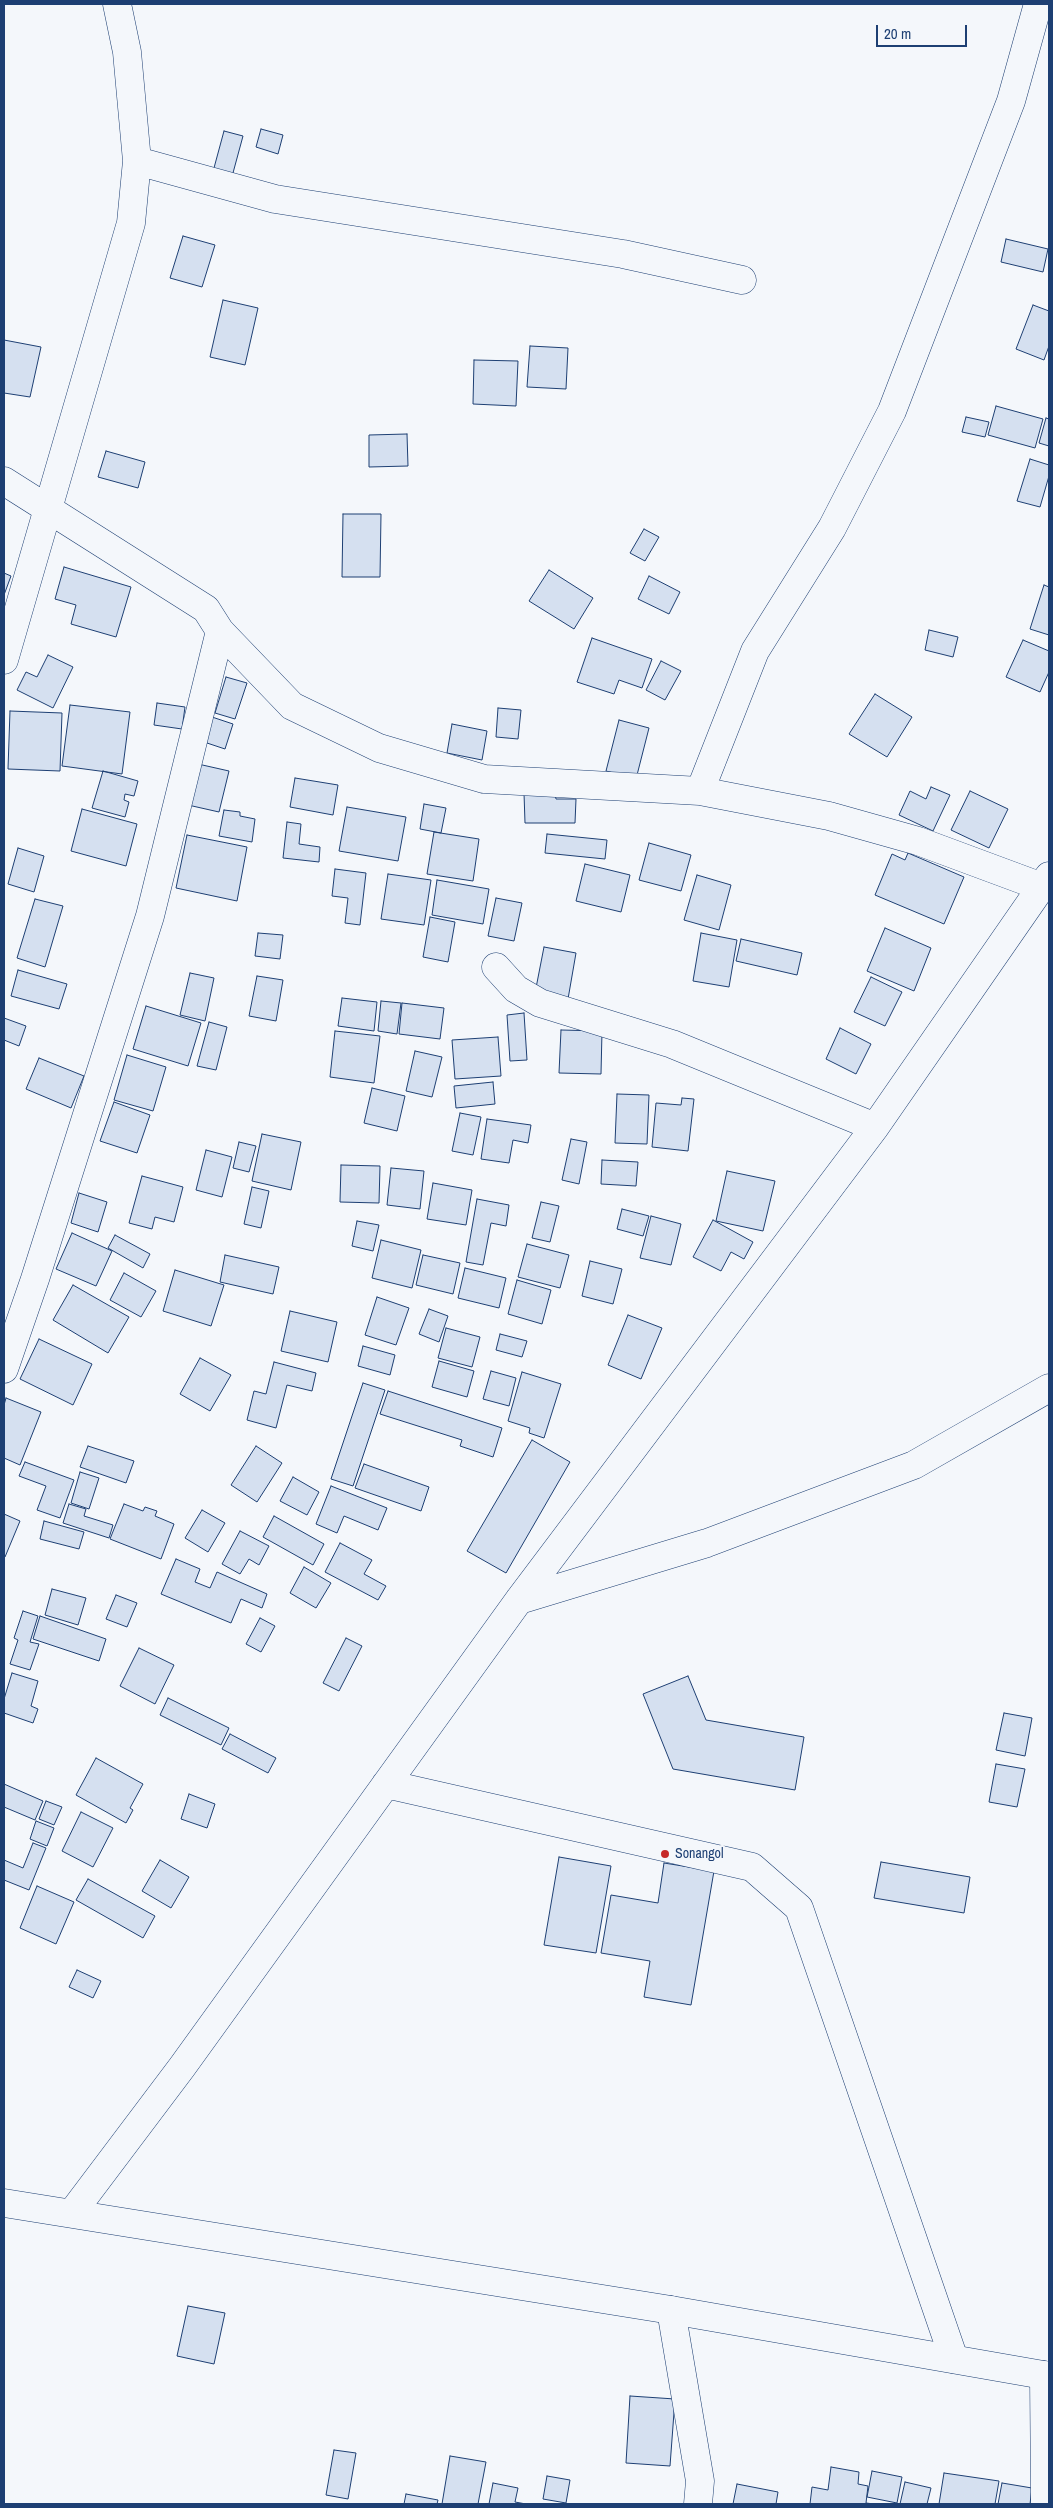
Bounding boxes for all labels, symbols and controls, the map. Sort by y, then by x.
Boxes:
scale bar [878,15,969,47]
text: 20 m [884,23,911,44]
place label: Sonangol [675,1846,724,1862]
marker: Sonangol [659,1848,671,1860]

